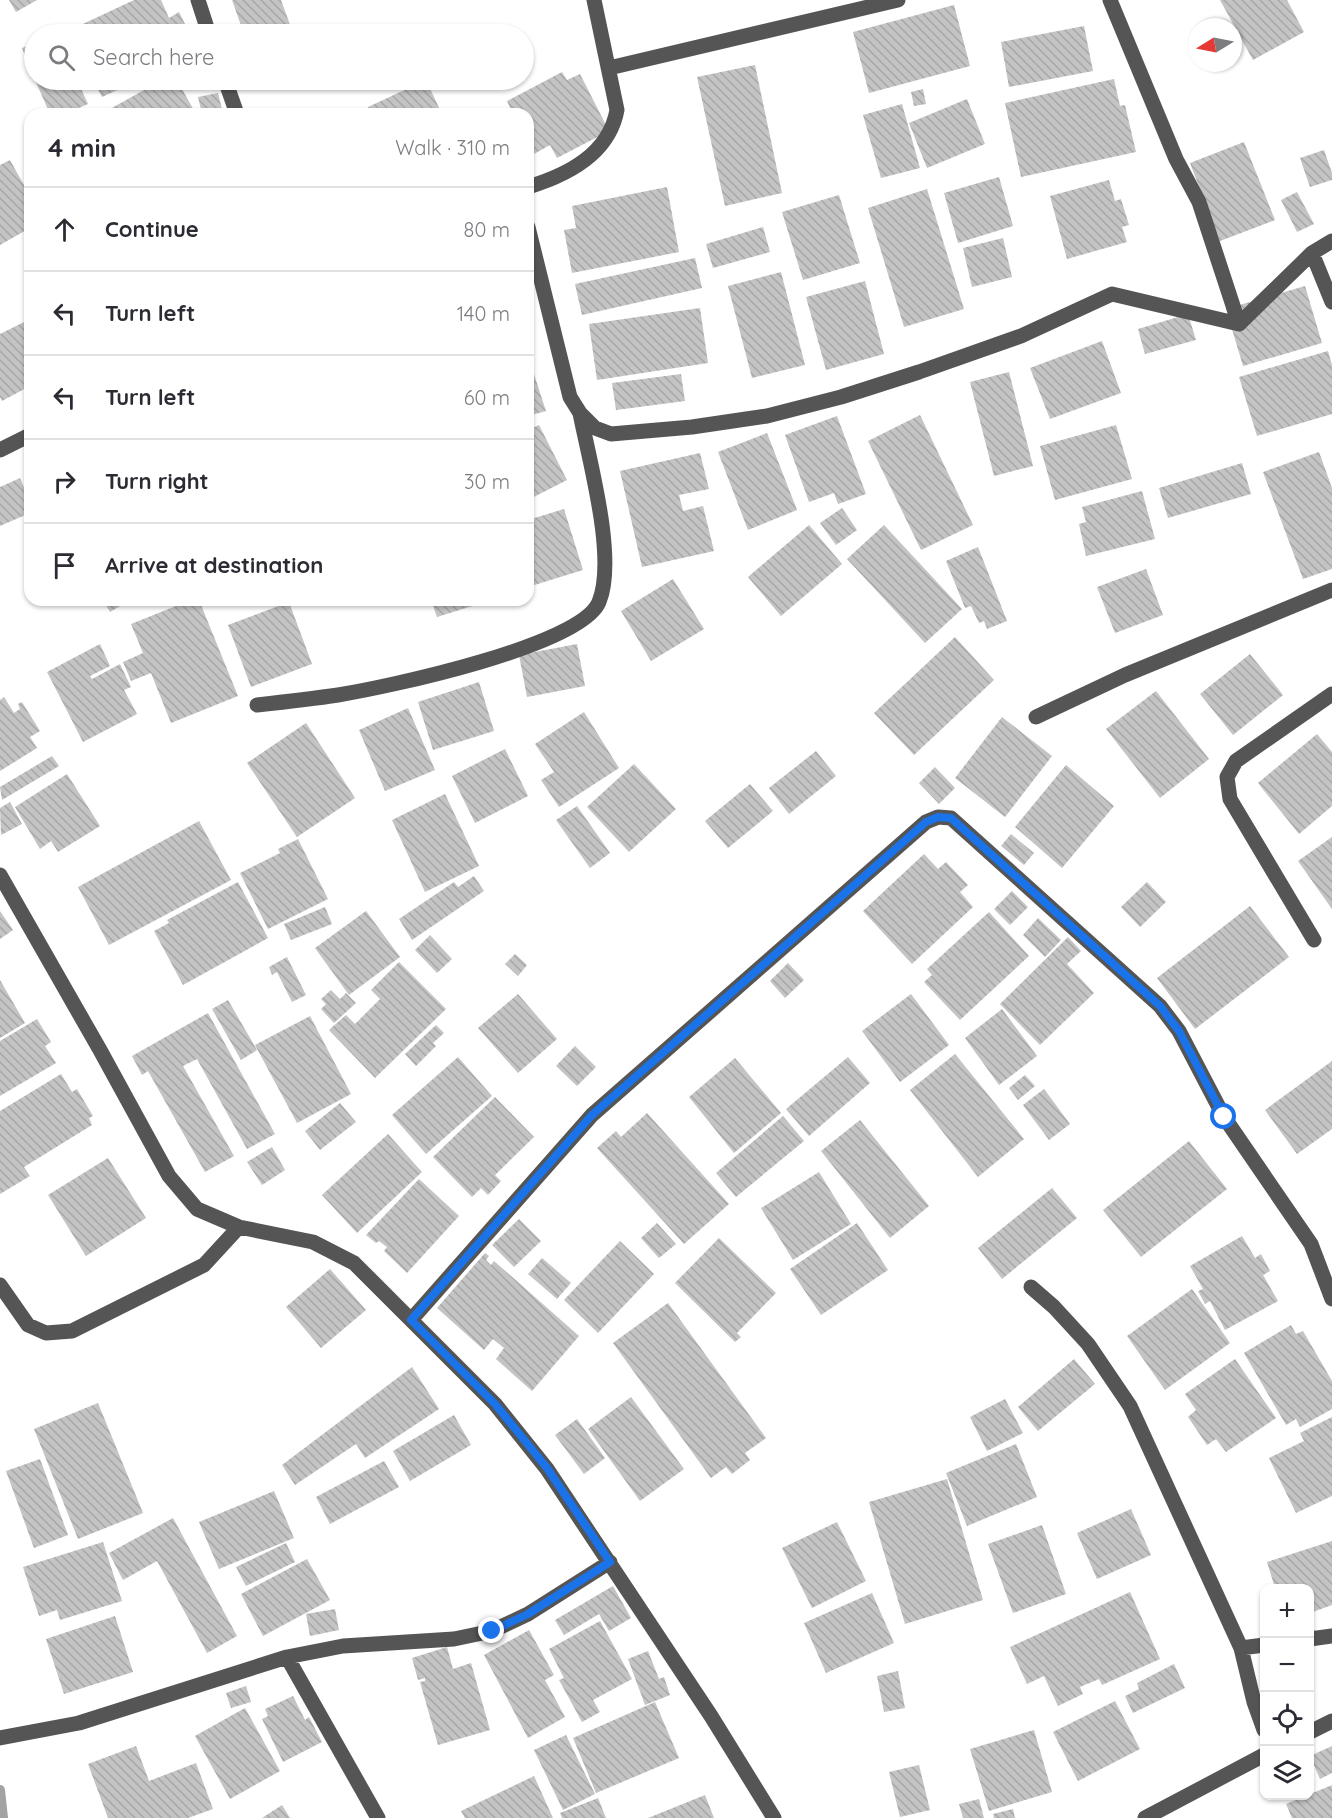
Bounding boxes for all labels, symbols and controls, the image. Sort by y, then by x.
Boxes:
north arrow [1188,18,1242,72]
search box [24,24,534,90]
icon: search [45,41,78,74]
text: Search here [93,43,214,71]
text: 4 min [48,131,116,164]
text: Walk · 310 m [395,135,510,160]
icon: ahead [48,213,81,246]
text: Continue [105,215,199,243]
text: 80 m [464,217,510,242]
icon: left [48,297,81,330]
text: Turn left [105,299,195,327]
text: 140 m [457,301,510,326]
icon: left [48,381,81,414]
text: Turn left [105,383,195,411]
text: 60 m [464,385,510,410]
icon: right [48,465,81,498]
text: Turn right [105,467,209,495]
text: 30 m [464,469,510,494]
icon: arrive [48,549,81,582]
text: Arrive at destination [105,551,323,579]
route start [1210,1103,1236,1129]
map controls [1260,1584,1314,1800]
button: + [1260,1584,1314,1638]
route end [478,1617,504,1643]
button: − [1260,1638,1314,1692]
button: locate [1260,1692,1314,1746]
button: layers [1260,1746,1314,1800]

